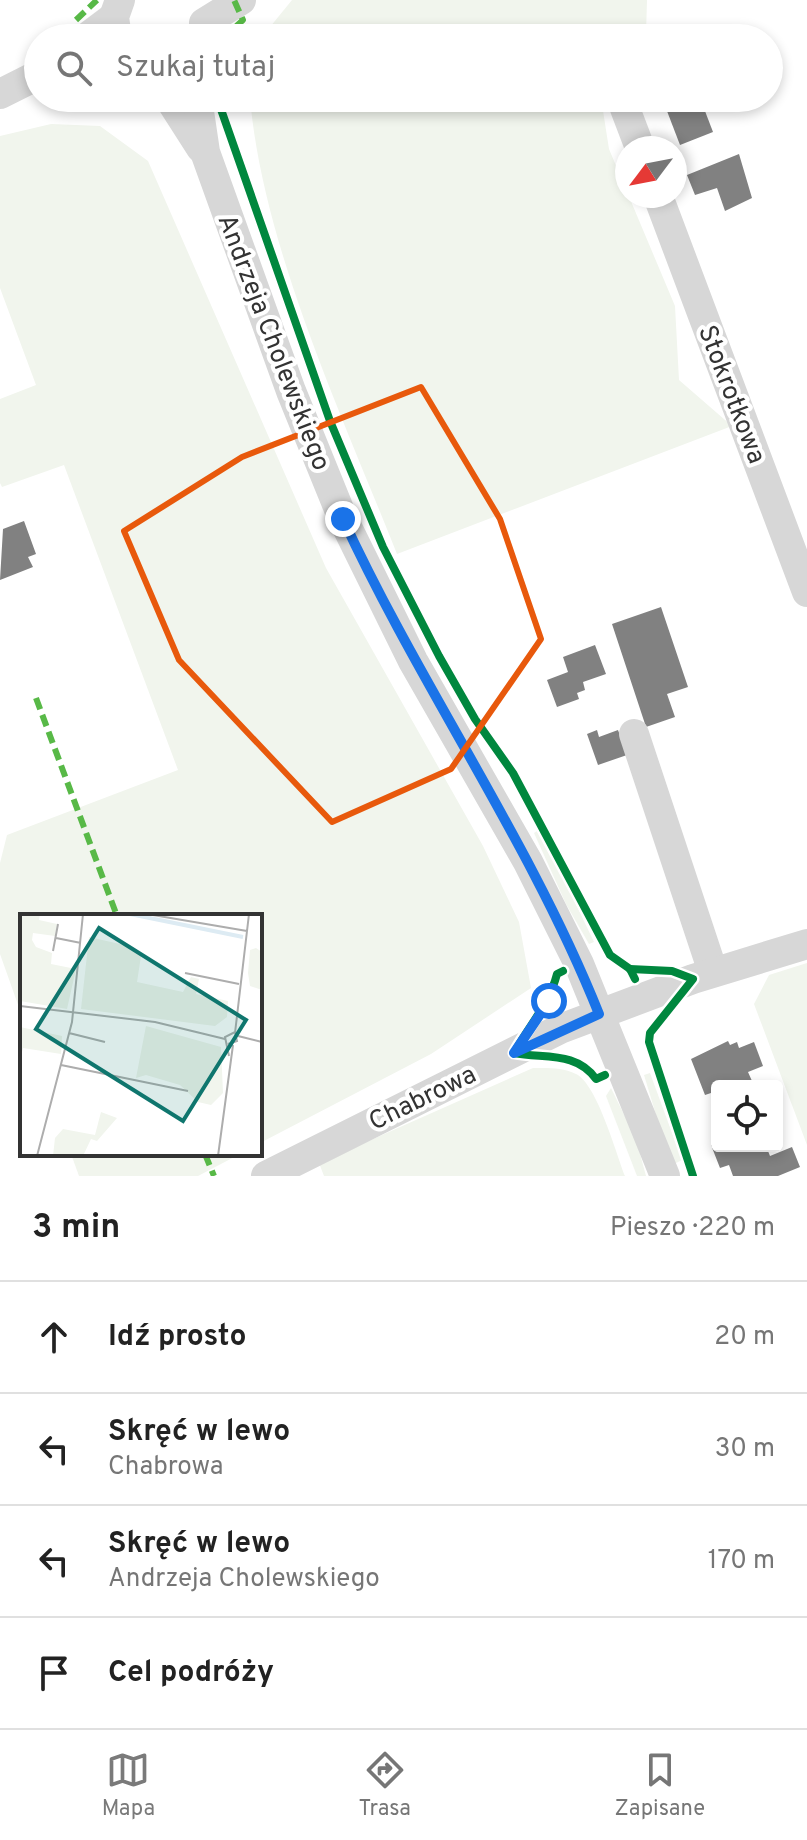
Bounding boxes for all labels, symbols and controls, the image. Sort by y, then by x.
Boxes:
search box [24,24,783,112]
icon: search [52,46,96,90]
text: Szukaj tutaj [116,50,275,87]
north arrow [615,136,687,208]
street label: Andrzeja Cholewskiego [209,210,337,476]
street label: Stokrotkowa [689,321,772,469]
route end [325,501,361,537]
inset map [20,914,262,1156]
route start [531,983,567,1019]
street label: Chabrowa [364,1059,482,1139]
map controls [711,1080,783,1152]
button: locate [711,1080,783,1152]
text: 3 min [32,1207,120,1250]
text: Pieszo · 220 m [610,1212,775,1245]
icon: ahead [32,1315,76,1359]
text: Idź prosto [108,1319,246,1356]
text: 20 m [714,1321,775,1354]
text: Skręć w lewo [108,1414,290,1451]
icon: left [32,1427,76,1471]
text: 30 m [715,1433,775,1466]
text: Chabrowa [108,1451,223,1484]
text: Skręć w lewo [108,1526,290,1563]
icon: left [32,1539,76,1583]
text: 170 m [708,1545,775,1578]
text: Andrzeja Cholewskiego [108,1563,380,1596]
icon: arrive [32,1651,76,1695]
text: Cel podróży [108,1655,274,1692]
tab: Mapa [102,1748,155,1823]
tab: Trasa [359,1748,411,1823]
tab: Zapisane [614,1748,705,1823]

